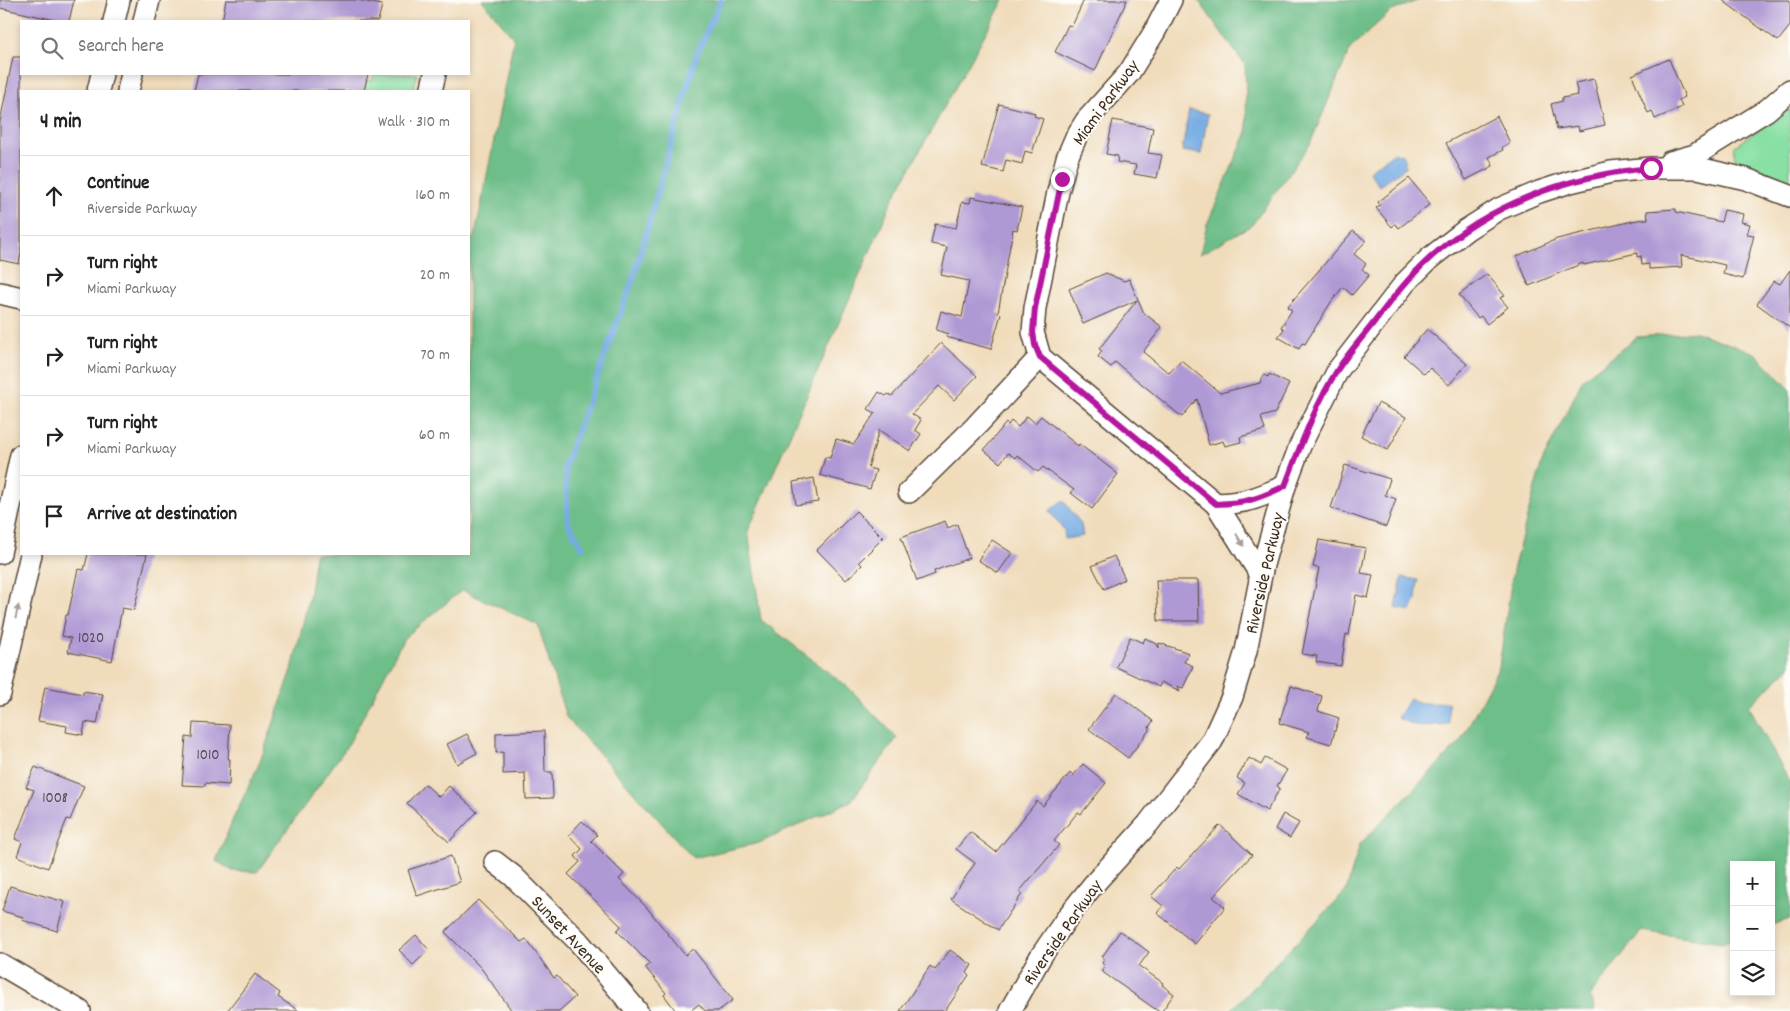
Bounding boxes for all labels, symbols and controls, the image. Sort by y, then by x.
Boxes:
search box [20,20,470,75]
icon: search [38,34,66,62]
text: Search here [78,34,164,61]
street label: Miami Parkway [1068,55,1147,151]
text: 4 min [40,108,82,138]
text: Walk · 310 m [378,111,450,134]
route start [1640,157,1663,180]
route end [1051,168,1074,191]
text: Continue [87,171,149,198]
icon: ahead [40,182,68,210]
text: 160 m [415,184,450,207]
text: Riverside Parkway [87,198,197,221]
text: Turn right [87,251,158,278]
icon: right [40,262,68,290]
text: 20 m [420,264,450,287]
text: Miami Parkway [87,278,176,301]
text: Turn right [87,331,158,358]
icon: right [40,342,68,370]
text: 70 m [420,344,450,367]
text: Miami Parkway [87,358,176,381]
text: Turn right [87,411,158,438]
icon: right [40,422,68,450]
text: 60 m [419,424,450,447]
text: Miami Parkway [87,438,176,461]
icon: arrive [40,502,68,530]
text: Arrive at destination [87,502,237,529]
street label: Riverside Parkway [1240,510,1293,637]
one-way arrow [1235,534,1244,547]
one-way arrow [14,604,22,620]
house number: 1020 [78,628,104,650]
house number: 1010 [197,745,219,767]
house number: 1008 [42,788,68,810]
map controls [1730,861,1775,996]
button: + [1730,861,1775,906]
street label: Riverside Parkway [1018,875,1110,991]
street label: Sunset Avenue [524,891,610,981]
button: − [1730,906,1775,951]
button: layers [1730,951,1775,996]

